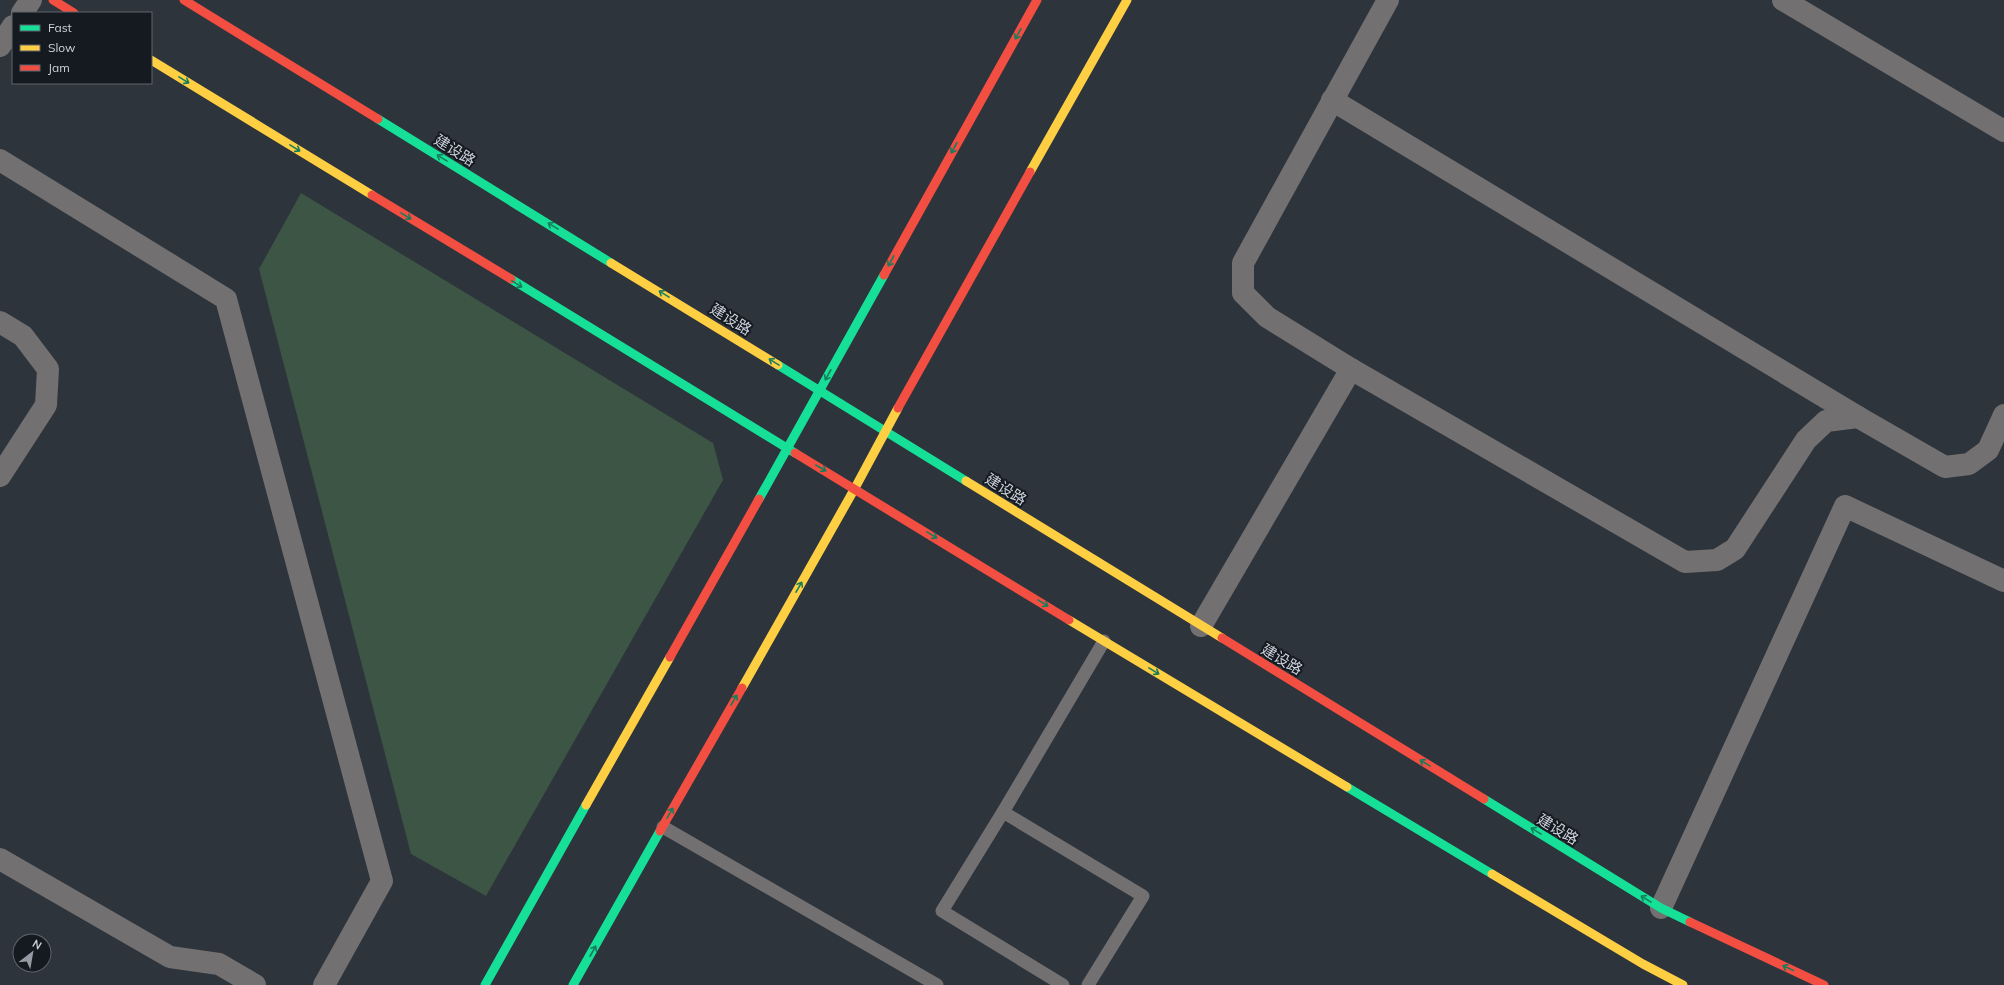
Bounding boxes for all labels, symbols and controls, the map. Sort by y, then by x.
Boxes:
legend [12,12,152,84]
text: Fast [48,20,72,35]
one-way arrow [1013,28,1021,40]
text: Slow [48,40,76,55]
text: Jam [48,60,70,75]
one-way arrow [178,77,190,85]
street label: 建设路 [431,130,479,170]
one-way arrow [950,142,958,154]
one-way arrow [289,144,300,152]
one-way arrow [436,154,448,162]
one-way arrow [400,212,412,220]
one-way arrow [547,222,559,230]
one-way arrow [887,255,895,267]
one-way arrow [511,280,523,288]
one-way arrow [659,290,670,298]
street label: 建设路 [707,299,755,339]
one-way arrow [769,358,780,366]
one-way arrow [824,369,831,381]
one-way arrow [815,465,827,473]
street label: 建设路 [982,469,1030,509]
one-way arrow [926,532,938,540]
one-way arrow [795,581,803,593]
one-way arrow [1037,600,1049,608]
street label: 建设路 [1258,639,1306,679]
one-way arrow [1148,667,1160,675]
one-way arrow [731,694,739,706]
one-way arrow [1420,759,1431,767]
one-way arrow [667,807,675,819]
street label: 建设路 [1534,809,1582,849]
one-way arrow [1531,827,1542,835]
one-way arrow [1641,895,1652,903]
north arrow [12,933,52,973]
text: N [30,936,44,953]
one-way arrow [589,945,597,957]
one-way arrow [1783,964,1795,971]

